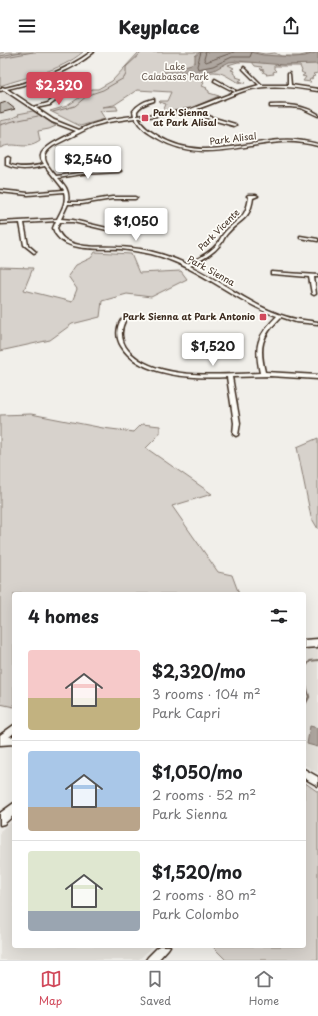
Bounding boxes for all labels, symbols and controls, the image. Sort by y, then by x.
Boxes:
text: Keyplace [118,13,200,40]
icon: menu [16,15,38,37]
icon: share [280,15,302,37]
park label: Lake Calabasas Park [141,59,209,83]
pin: $2,320 [26,72,92,106]
text: $2,320 [35,75,83,94]
place label: Park Sienna at Park Alisal [153,105,217,129]
marker: Park Sienna at Park Alisal [140,113,150,123]
street label: Park Alisal [209,128,257,148]
pin: $2,540 [55,146,121,180]
text: $2,540 [64,149,112,168]
street label: Park Vicente [194,205,243,253]
pin: $1,050 [103,208,169,242]
text: $1,050 [114,211,158,230]
street label: Park Sienna [185,251,238,289]
place label: Park Sienna at Park Antonio [123,309,256,323]
marker: Park Sienna at Park Antonio [258,312,268,322]
pin: $1,520 [180,333,246,367]
text: $1,520 [191,336,235,355]
text: 4 homes [28,603,99,629]
icon: filters [268,605,290,627]
text: $2,320/mo [152,658,246,684]
icon: home [60,666,108,714]
text: 3 rooms · 104 m² [152,684,261,703]
text: Park Capri [152,703,221,722]
text: $1,050/mo [152,759,243,785]
icon: home [60,767,108,815]
text: 2 rooms · 52 m² [152,785,256,804]
text: Park Sienna [152,804,227,823]
text: $1,520/mo [152,859,242,885]
icon: home [60,867,108,915]
text: 2 rooms · 80 m² [152,885,257,904]
text: Park Colombo [152,904,239,923]
tab: Map [39,968,62,1009]
tab: Saved [140,968,171,1009]
tab: Home [249,968,279,1009]

